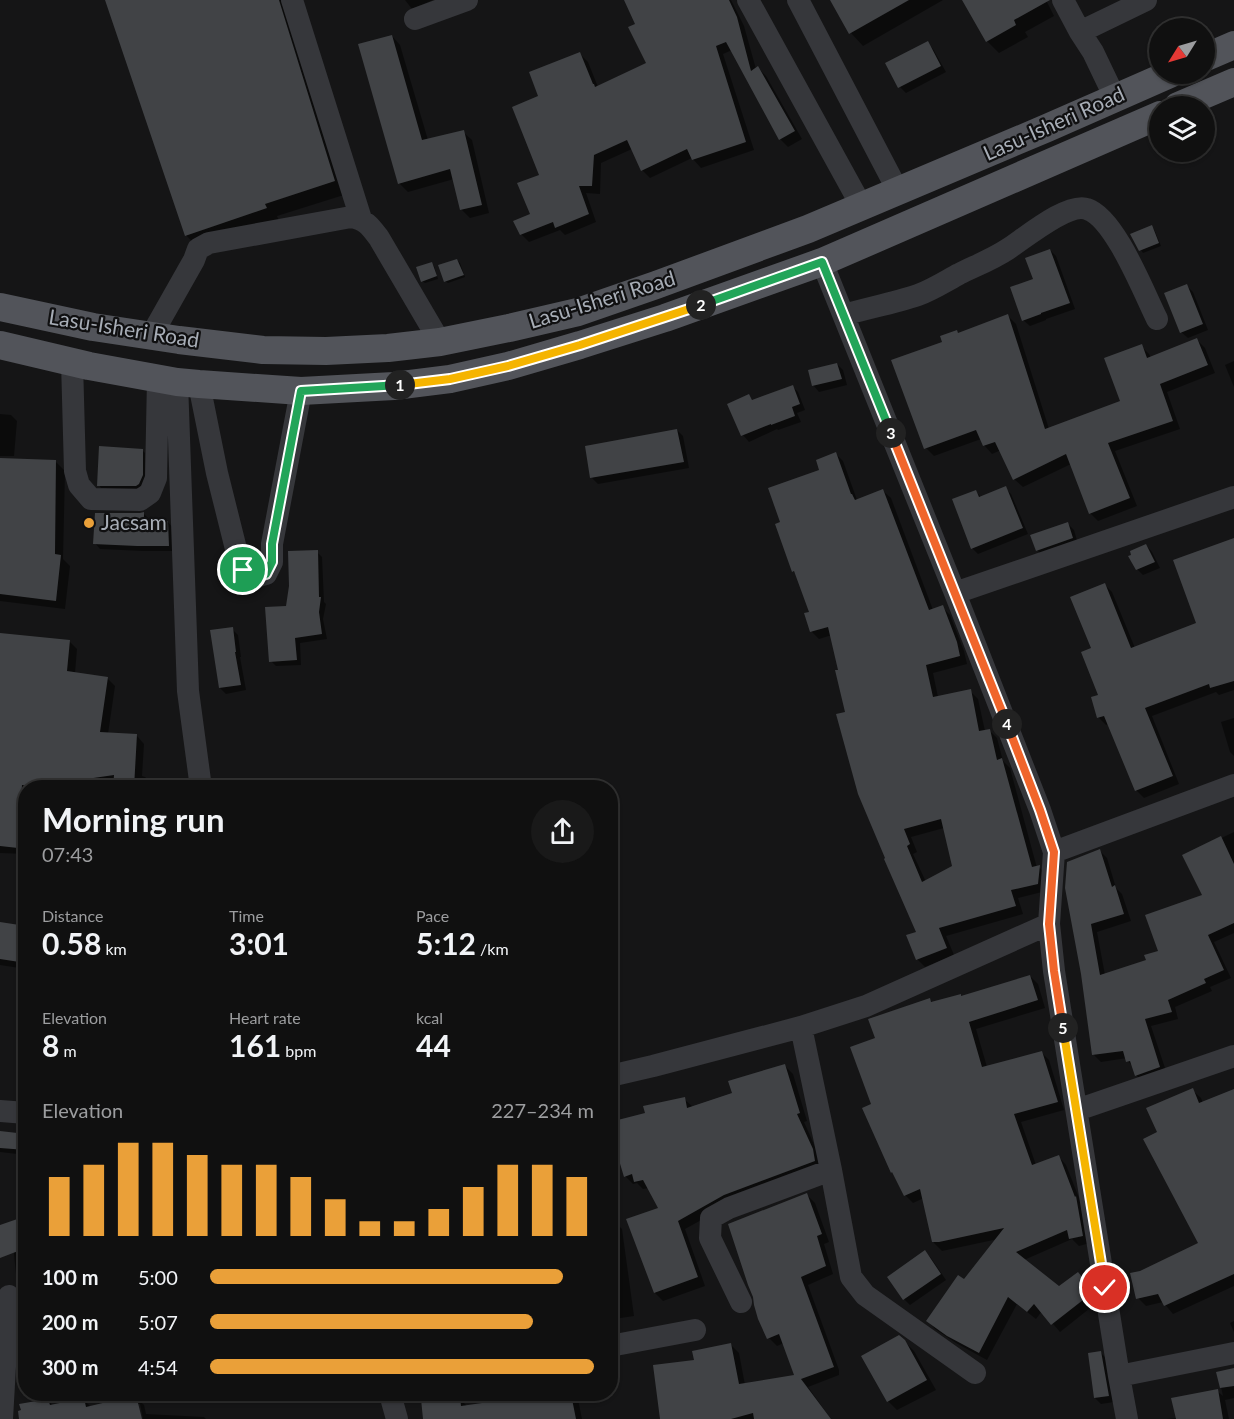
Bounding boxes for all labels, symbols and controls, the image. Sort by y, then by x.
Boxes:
north arrow [1149,18,1215,84]
map controls [1149,18,1215,162]
street label: Lasu-Isheri Road [979,80,1128,165]
button: layers [1149,96,1215,162]
street label: Lasu-Isheri Road [525,264,678,333]
pin: 2 [686,290,716,320]
text: 2 [696,295,706,314]
street label: Lasu-Isheri Road [47,303,201,352]
pin: 1 [385,370,415,400]
text: 1 [395,375,405,394]
pin: 3 [876,418,906,448]
text: 3 [886,423,896,442]
place label: Jacsam [101,509,167,534]
marker: Jacsam [82,516,96,530]
pin [217,544,268,595]
icon: arrive [226,553,259,586]
pin: 4 [992,709,1022,739]
text: 4 [1002,714,1012,733]
text: Morning run [42,799,225,839]
button: share [531,800,594,863]
text: 07:43 [42,842,93,866]
text: Distance [42,906,103,925]
text: Time [229,906,264,925]
text: Pace [416,906,449,925]
text: 0.58 [42,925,101,961]
text: 3:01 [229,925,289,961]
text: 5:12 [416,925,476,961]
text: km [101,939,127,958]
text: /km [476,939,509,958]
text: Elevation [42,1008,107,1027]
text: Heart rate [229,1008,301,1027]
text: kcal [416,1008,443,1027]
pin: 5 [1048,1013,1078,1043]
text: 5 [1058,1018,1068,1037]
text: 8 [42,1027,59,1063]
text: 161 [229,1027,281,1063]
text: 44 [416,1027,451,1063]
text: m [59,1041,77,1060]
text: bpm [281,1041,316,1060]
text: Elevation [42,1098,123,1122]
text: 227–234 m [491,1098,594,1122]
pin [1079,1262,1130,1313]
text: 100 m [42,1265,98,1289]
text: 5:00 [138,1265,178,1289]
icon: check [1088,1271,1121,1304]
text: 200 m [42,1310,98,1334]
text: 5:07 [138,1310,178,1334]
text: 300 m [42,1355,98,1379]
text: 4:54 [138,1355,178,1379]

